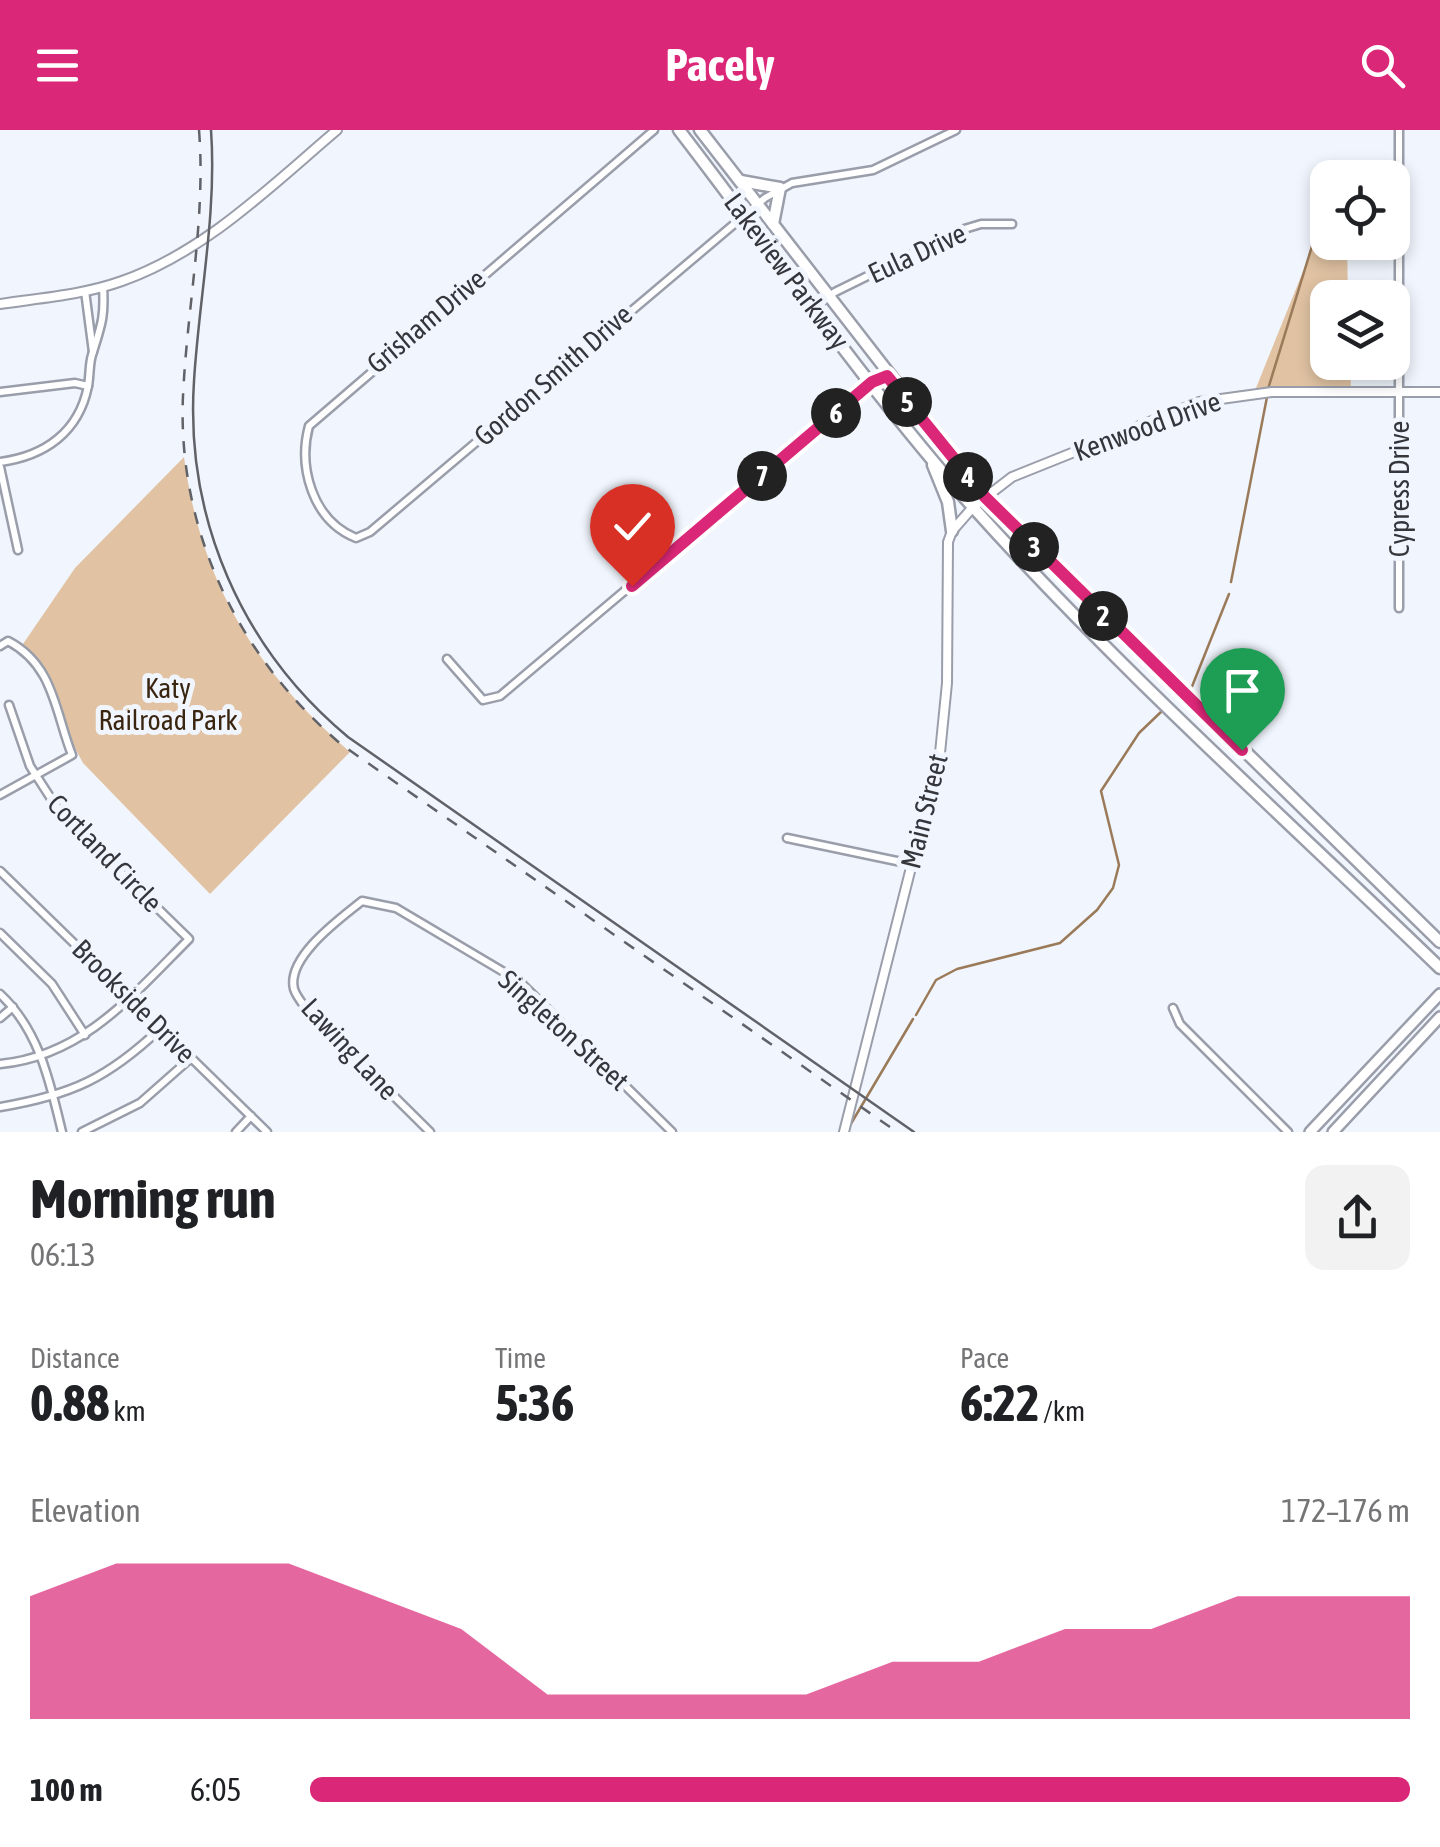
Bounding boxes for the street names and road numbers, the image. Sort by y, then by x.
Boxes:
street label: Lakeview Parkway [718,187,856,355]
street label: Eula Drive [863,217,971,289]
street label: Grisham Drive [360,262,492,380]
street label: Gordon Smith Drive [468,298,638,452]
street label: Kenwood Drive [1069,385,1225,467]
street label: Cypress Drive [1383,421,1415,557]
street label: Main Street [894,750,954,872]
street label: Cortland Circle [41,788,169,918]
street label: Brookside Drive [66,933,202,1069]
street label: Singleton Street [493,963,635,1097]
street label: Lawing Lane [295,992,405,1106]

